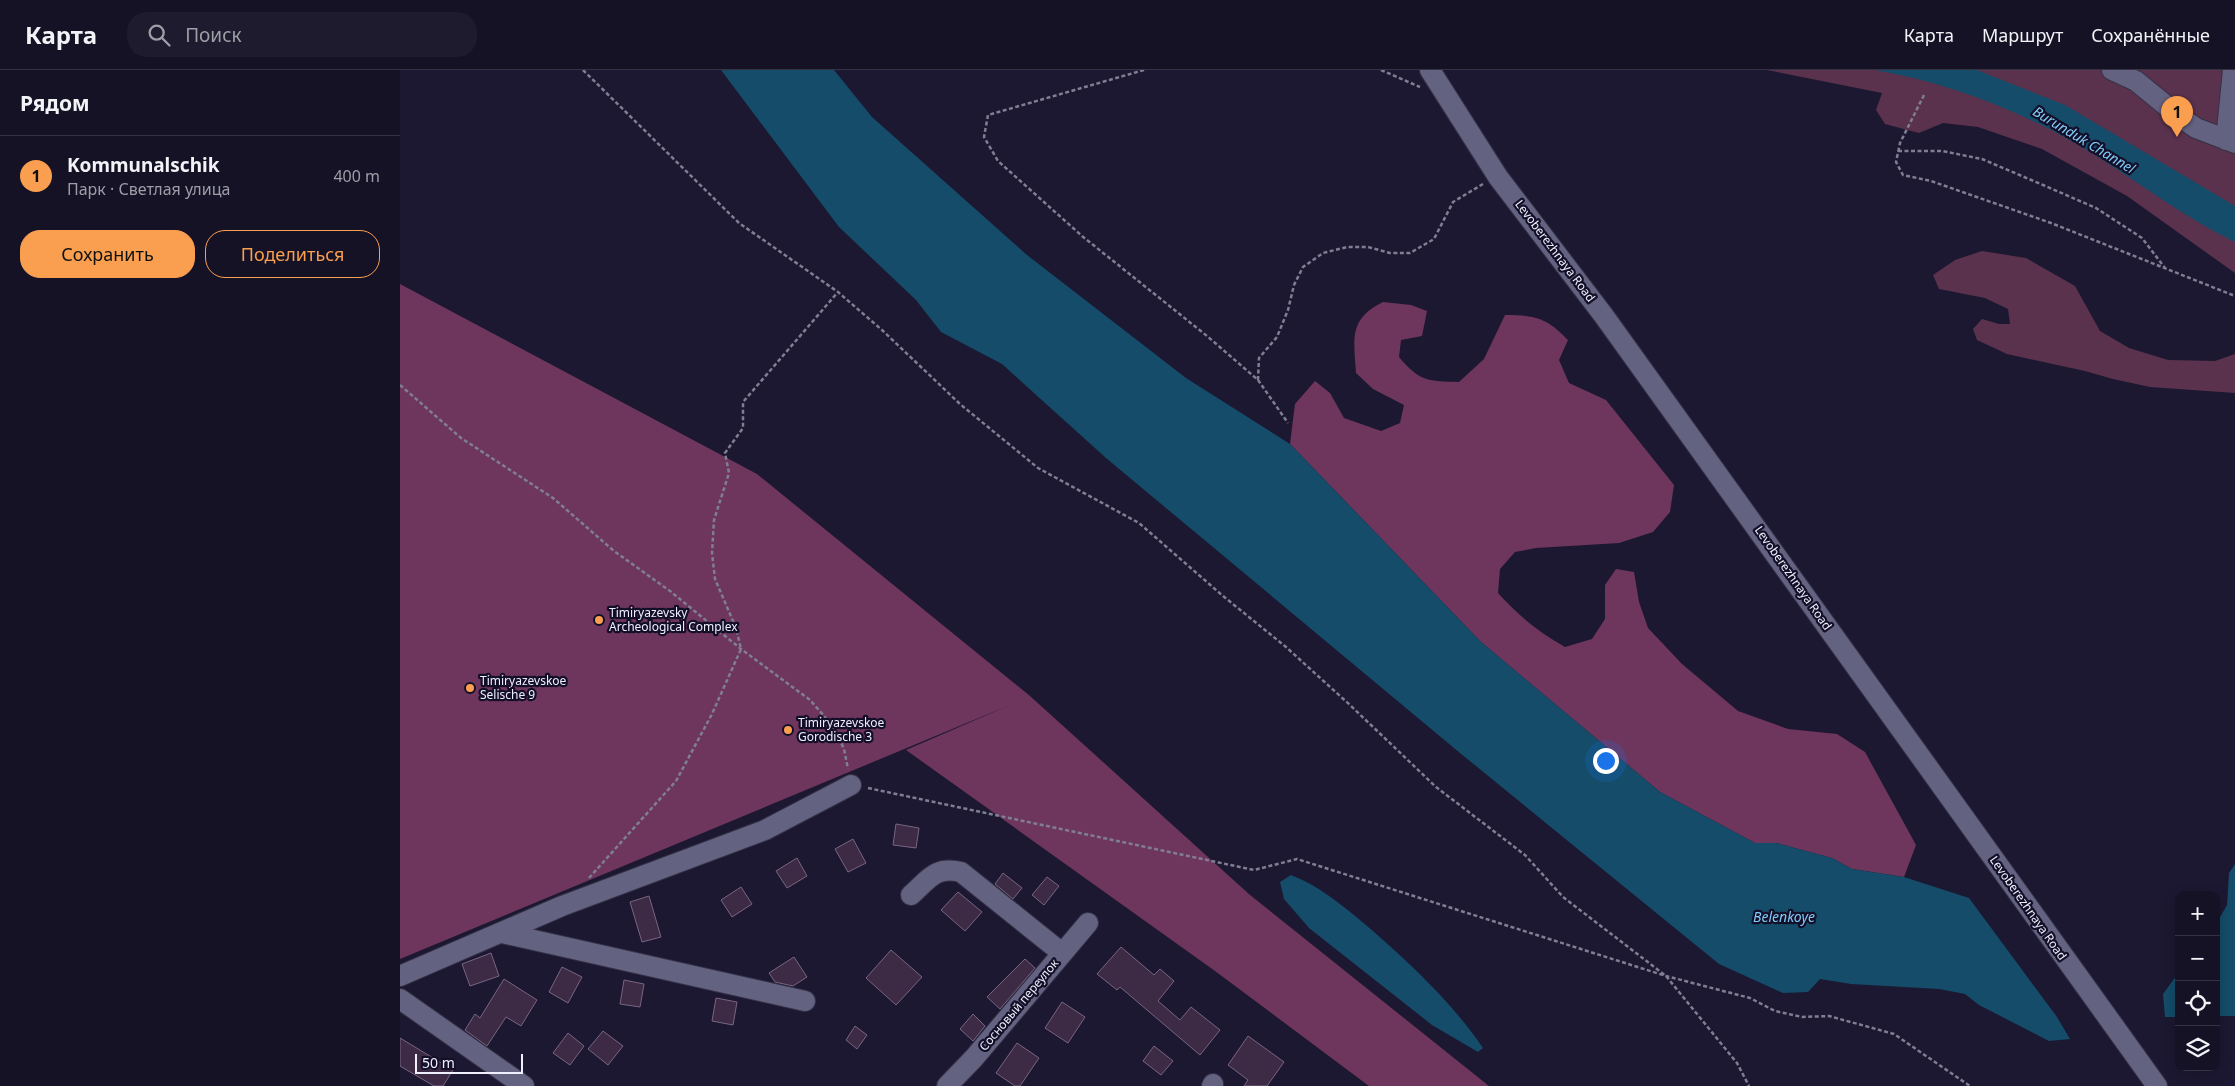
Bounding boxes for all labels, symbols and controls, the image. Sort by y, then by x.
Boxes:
search box [127,12,477,57]
text: Карта [25,18,97,51]
icon: search [145,21,173,49]
text: Поиск [185,22,242,48]
text: Карта [1904,23,1954,47]
text: Маршрут [1982,23,2063,47]
text: Сохранённые [2091,23,2210,47]
text: Рядом [20,89,90,117]
pin: 1 [2161,96,2193,137]
water label: Burunduk Channel [2030,102,2139,178]
text: Kommunalschik [67,152,219,178]
text: 1 [31,165,41,187]
text: 400 m [333,165,380,187]
text: Парк · Светлая улица [67,178,230,200]
street label: Levoberezhnaya Road [1511,196,1599,305]
button: Сохранить [20,230,195,278]
button: Поделиться [205,230,380,278]
street label: Levoberezhnaya Road [1751,522,1836,633]
place label: Timiryazevsky Archeological Complex [609,604,738,635]
marker: Timiryazevsky Archeological Complex [593,614,605,626]
place label: Timiryazevskoe Selische 9 [480,672,567,703]
marker: Timiryazevskoe Selische 9 [464,682,476,694]
place label: Timiryazevskoe Gorodische 3 [798,714,885,745]
marker: Timiryazevskoe Gorodische 3 [782,724,794,736]
your location [1593,748,1619,774]
street label: Levoberezhnaya Road [1986,852,2071,963]
map controls [2175,891,2220,1071]
button: + [2175,891,2220,936]
water label: Belenkoye [1753,907,1815,926]
button: − [2175,936,2220,981]
street label: Сосновый переулок [975,955,1063,1054]
button: locate [2175,981,2220,1026]
button: layers [2175,1026,2220,1071]
scale bar [415,1051,522,1074]
text: 50 m [422,1053,455,1072]

